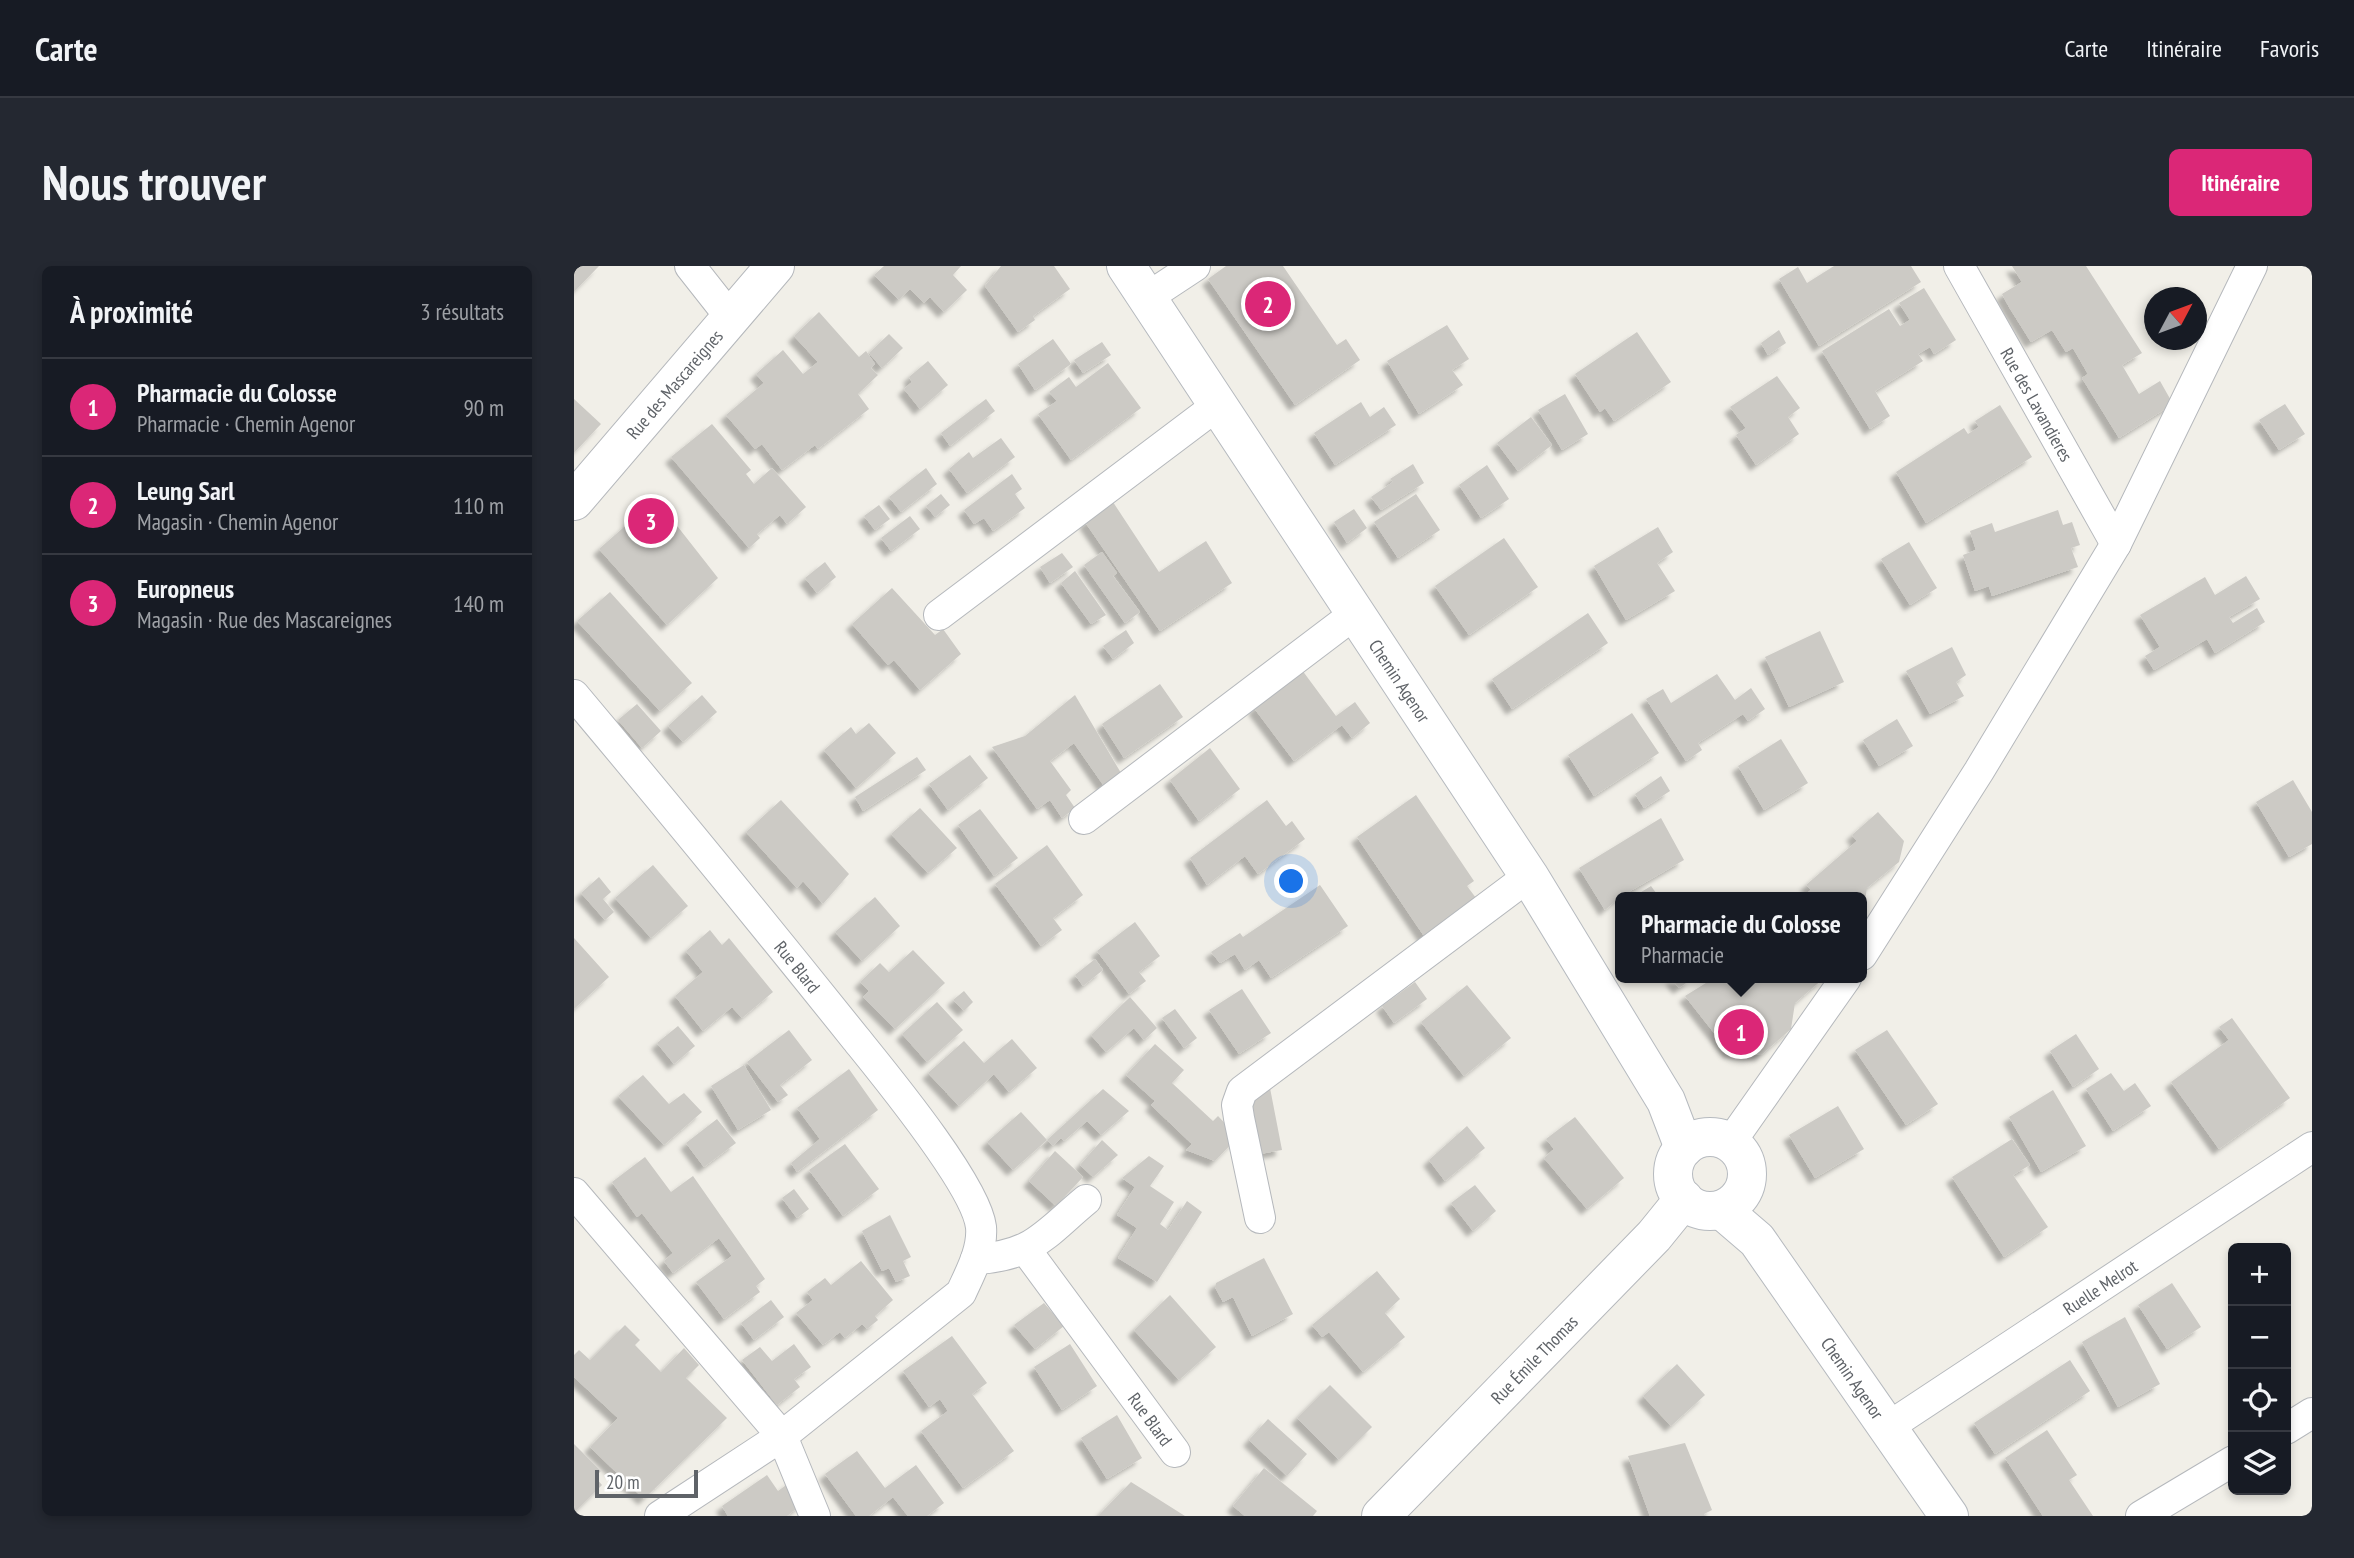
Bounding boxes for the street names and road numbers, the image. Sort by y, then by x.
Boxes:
street label: Rue des Mascareignes [621,325,727,443]
street label: Rue des Lavandieres [1996,344,2078,465]
street label: Chemin Agenor [1364,635,1436,727]
street label: Rue Blard [770,936,826,997]
street label: Ruelle Melrot [2058,1254,2142,1320]
street label: Rue Émile Thomas [1486,1310,1582,1408]
street label: Chemin Agenor [1816,1332,1889,1423]
street label: Rue Blard [1123,1388,1178,1450]

